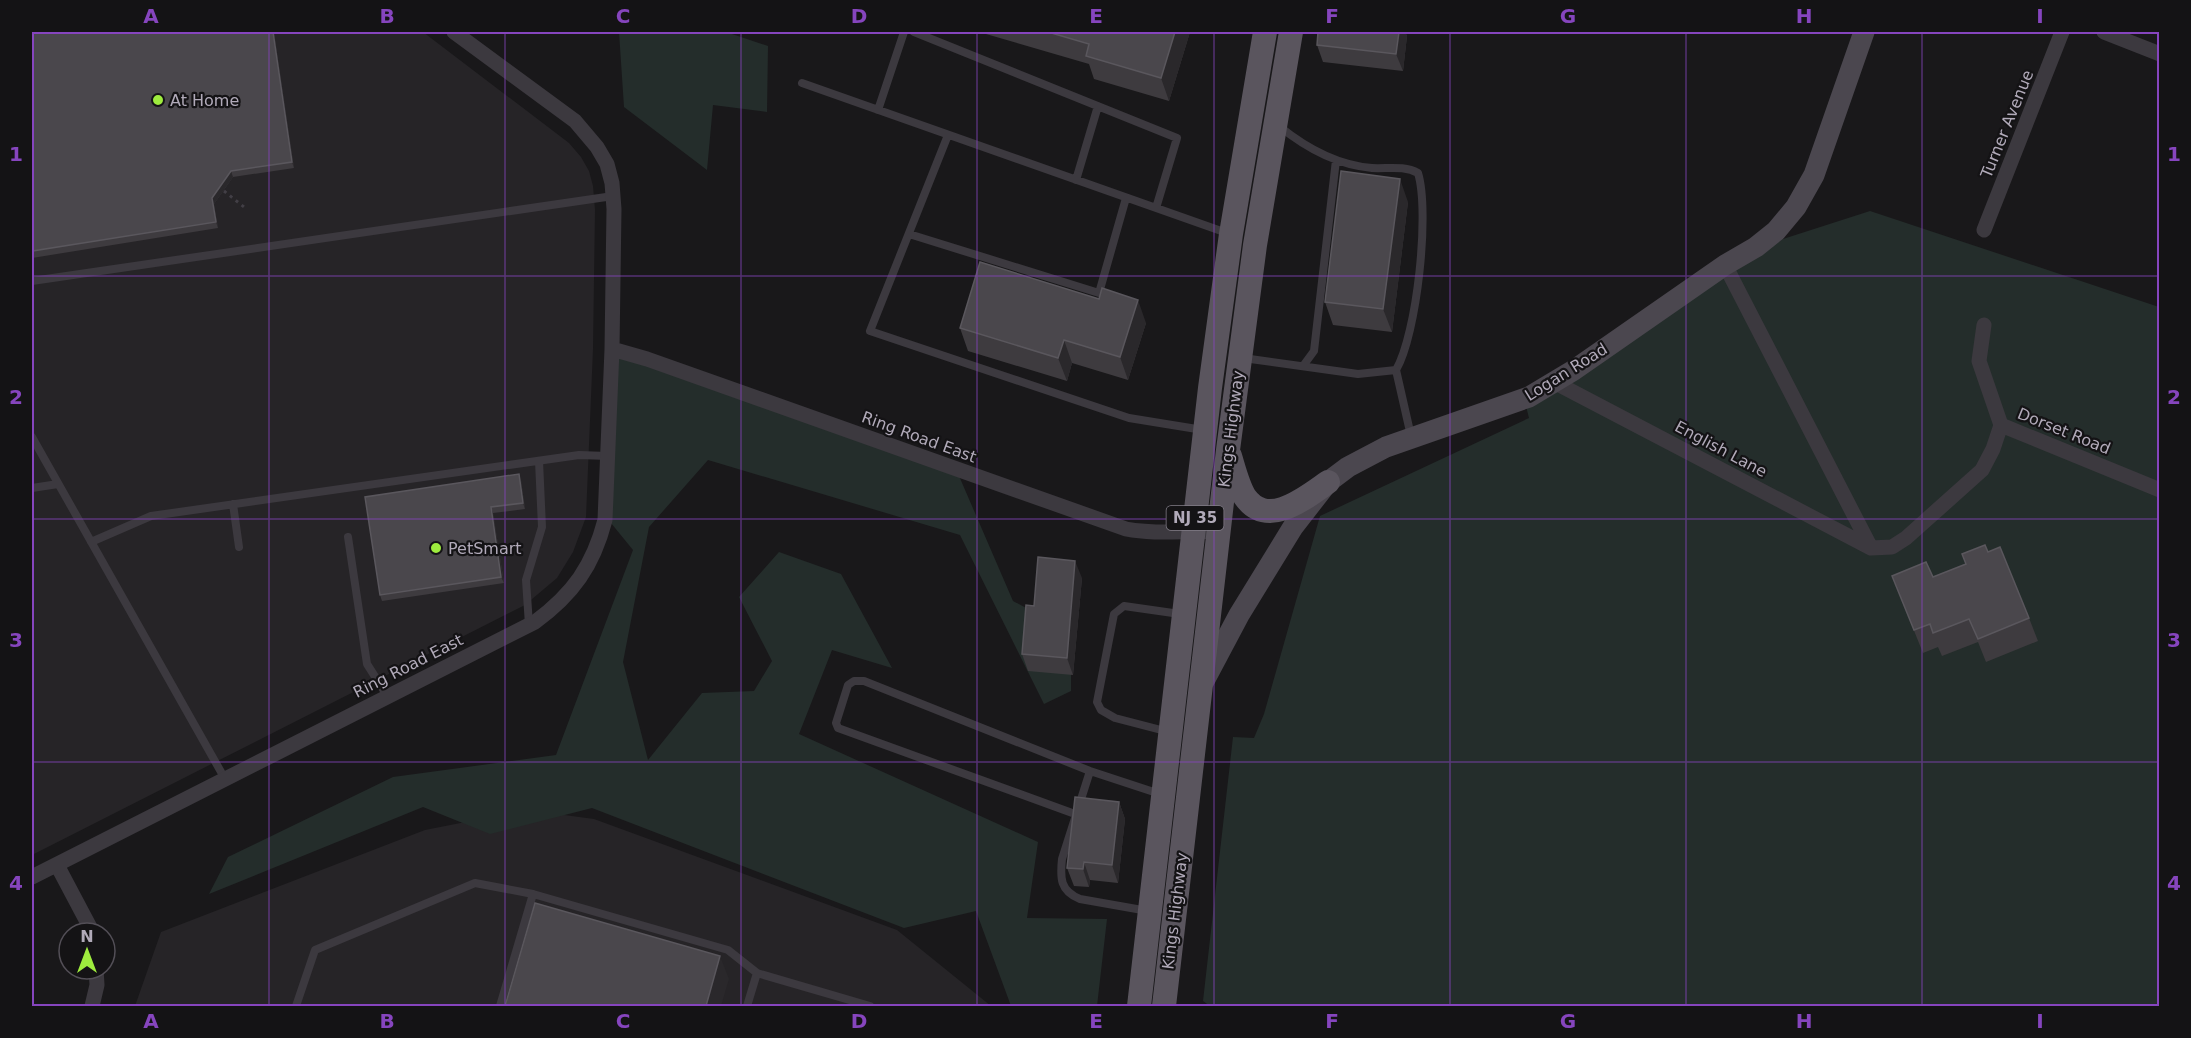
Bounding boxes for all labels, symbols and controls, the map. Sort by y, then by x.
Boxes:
text: A [143,4,159,28]
text: B [379,4,395,28]
text: C [616,4,630,28]
text: D [851,4,867,28]
text: E [1089,4,1103,28]
text: F [1325,4,1339,28]
text: G [1560,4,1576,28]
text: H [1796,4,1812,28]
text: I [2036,4,2044,28]
street label: Turner Avenue [1976,67,2037,182]
place label: At Home [170,91,239,110]
marker: At Home [151,93,165,107]
text: 1 [9,142,23,166]
text: 1 [2167,142,2181,166]
street label: Logan Road [1521,339,1611,405]
street label: Kings Highway [1214,369,1248,489]
text: 2 [9,385,23,409]
text: 2 [2167,385,2181,409]
street label: Dorset Road [2015,404,2113,458]
street label: Ring Road East [859,407,979,467]
street label: English Lane [1672,417,1770,481]
road number: NJ 35 [1166,506,1224,530]
place label: PetSmart [448,539,522,558]
marker: PetSmart [429,541,443,555]
text: 3 [9,628,23,652]
text: 3 [2167,628,2181,652]
street label: Ring Road East [350,630,466,702]
street label: Kings Highway [1158,851,1192,971]
text: 4 [9,871,23,895]
text: 4 [2167,871,2181,895]
north arrow [57,921,117,981]
text: N [80,927,94,946]
text: A [143,1009,159,1033]
text: B [379,1009,395,1033]
text: C [616,1009,630,1033]
text: D [851,1009,867,1033]
text: E [1089,1009,1103,1033]
text: F [1325,1009,1339,1033]
text: G [1560,1009,1576,1033]
text: H [1796,1009,1812,1033]
text: I [2036,1009,2044,1033]

